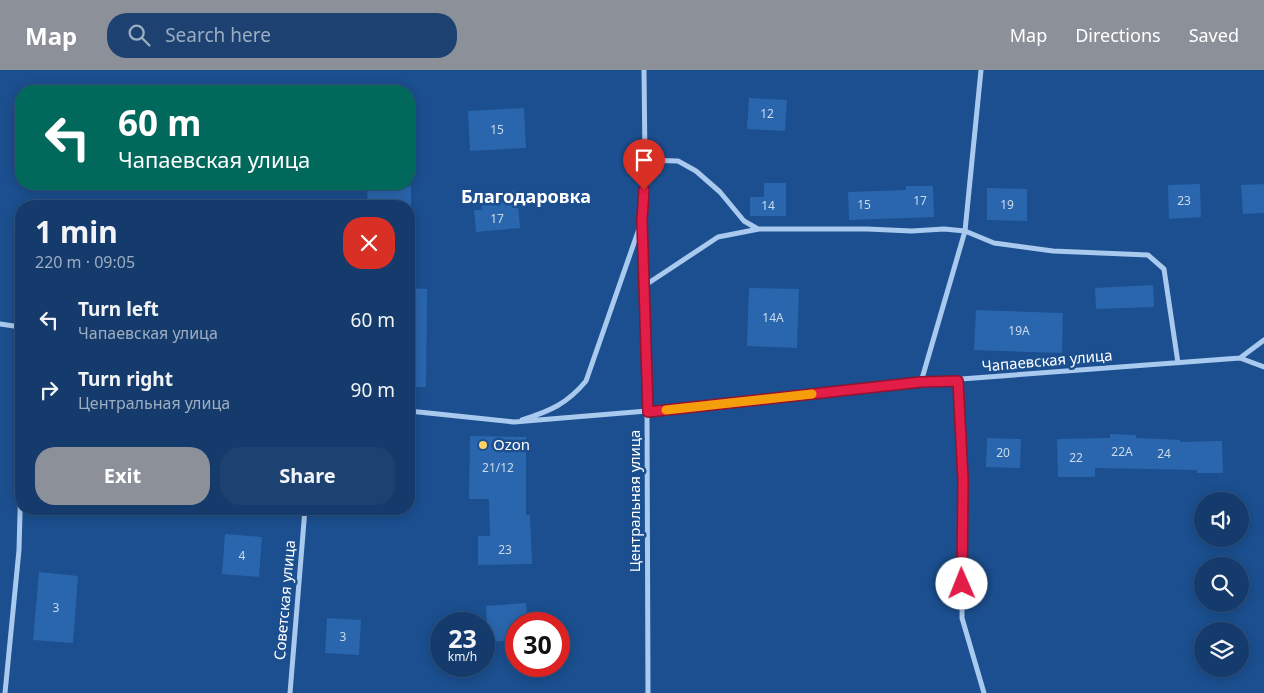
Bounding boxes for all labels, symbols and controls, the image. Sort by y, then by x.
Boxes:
search box [107,13,457,58]
text: Map [25,19,77,52]
icon: search [125,21,153,49]
text: Search here [165,22,271,48]
text: Map [1010,23,1047,47]
text: Directions [1075,23,1161,47]
text: Saved [1189,23,1239,47]
text: 60 m [118,99,201,146]
icon: left [35,105,100,170]
house number: 12 [760,105,774,122]
house number: 15 [490,121,504,138]
pin [623,139,665,190]
text: Чапаевская улица [118,144,310,174]
icon: arrive [630,146,658,174]
district label: Благодаровка [461,184,591,208]
house number: 17 [913,192,927,209]
house number: 23 [1177,192,1191,209]
house number: 15 [857,196,871,213]
house number: 19 [1000,196,1014,213]
house number: 14 [761,197,775,214]
house number: 17 [490,210,504,227]
text: 1 min [35,211,118,252]
button: close [343,217,395,269]
text: 220 m · 09:05 [35,251,135,273]
text: Turn left [78,296,159,322]
icon: left [35,306,63,334]
text: 60 m [351,307,395,333]
house number: 14А [762,309,784,326]
text: Чапаевская улица [78,322,218,344]
house number: 19А [1008,322,1030,339]
street label: Чапаевская улица [981,344,1113,376]
text: Turn right [78,366,173,392]
icon: right [35,376,63,404]
text: 90 m [351,377,395,403]
text: Центральная улица [78,392,230,414]
street label: Центральная улица [624,430,644,572]
place label: Ozon [493,434,530,454]
marker: Ozon [477,439,489,451]
house number: 22А [1111,443,1133,460]
house number: 20 [996,444,1010,461]
house number: 24 [1157,445,1171,462]
button: Exit [35,447,210,505]
button: Share [220,447,395,505]
house number: 22 [1069,449,1083,466]
house number: 21/12 [482,459,514,476]
map controls [1194,492,1249,677]
button: sound [1194,492,1249,547]
street label: Советская улица [269,539,299,661]
house number: 23 [498,541,512,558]
house number: 4 [239,547,246,564]
position arrow [935,557,987,609]
button: search [1194,557,1249,612]
house number: 3 [53,599,60,616]
speed limit sign: 30 [505,612,570,677]
text: 23 [448,621,477,655]
button: layers [1194,622,1249,677]
house number: 3 [340,628,347,645]
text: km/h [448,648,477,665]

